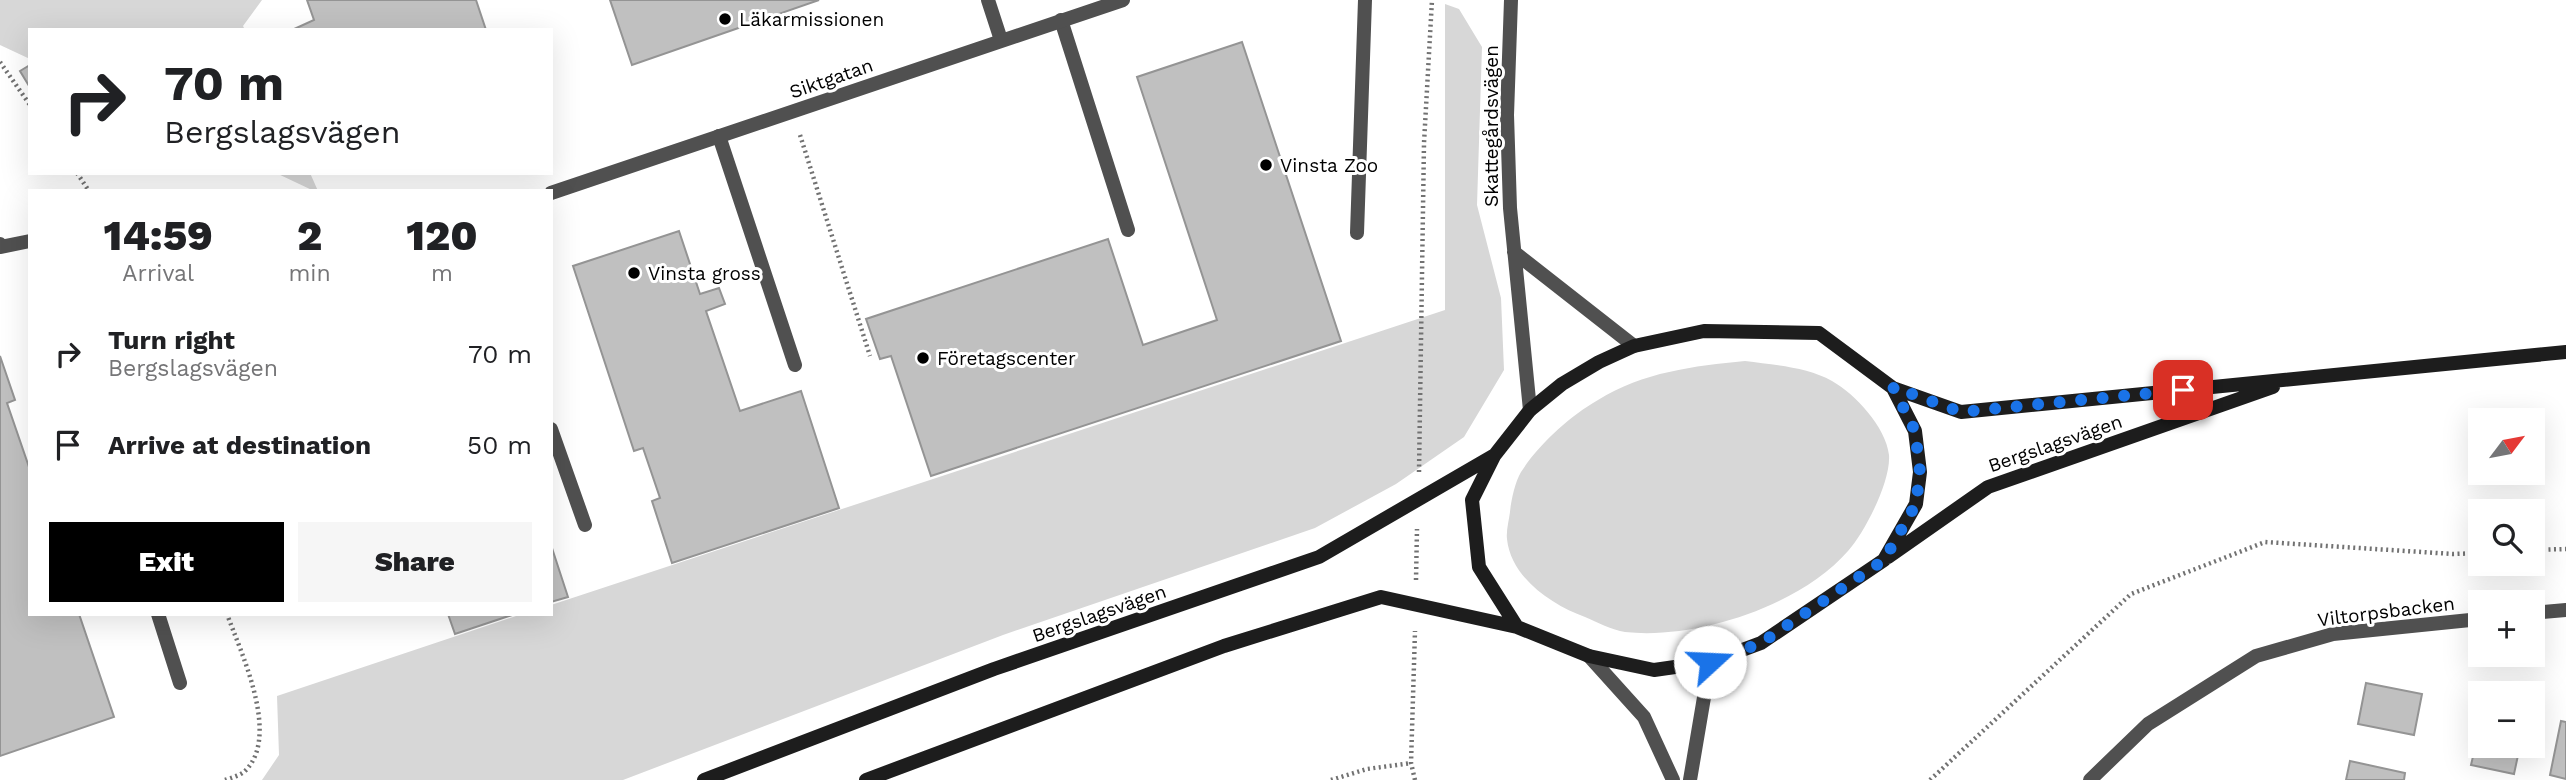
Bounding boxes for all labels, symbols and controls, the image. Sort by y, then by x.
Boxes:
place label: Läkarmissionen [739,8,884,31]
marker: Läkarmissionen [717,11,733,27]
street label: Skattegårdsvägen [1480,45,1503,207]
street label: Siktgatan [786,53,876,103]
text: 70 m [164,54,284,112]
icon: right [49,56,140,147]
text: Bergslagsvägen [164,113,401,151]
place label: Vinsta Zoo [1280,154,1378,177]
marker: Vinsta Zoo [1258,157,1274,173]
text: 14:59 [103,211,213,260]
text: 2 [297,211,322,260]
text: 120 [406,211,478,260]
text: Arrival [122,260,194,287]
text: min [288,260,331,287]
text: m [431,260,453,287]
place label: Vinsta gross [648,262,761,285]
marker: Vinsta gross [626,265,642,281]
text: Turn right [108,325,235,355]
icon: right [49,335,87,373]
text: 70 m [468,339,532,369]
place label: Företagscenter [937,347,1076,370]
marker: Företagscenter [915,350,931,366]
text: Bergslagsvägen [108,355,278,382]
pin [2153,360,2213,420]
icon: arrive [2164,371,2202,409]
north arrow [2468,408,2544,485]
map controls [2468,408,2545,758]
street label: Bergslagsvägen [1985,410,2125,477]
icon: arrive [49,426,87,464]
text: Arrive at destination [108,430,371,460]
text: 50 m [467,430,532,460]
button: search [2468,499,2545,576]
button: Exit [49,522,284,602]
button: Share [298,522,532,602]
street label: Bergslagsvägen [1029,580,1169,647]
button: + [2468,590,2545,667]
street label: Viltorpsbacken [2316,592,2456,631]
position arrow [1673,625,1747,699]
button: − [2468,681,2545,758]

